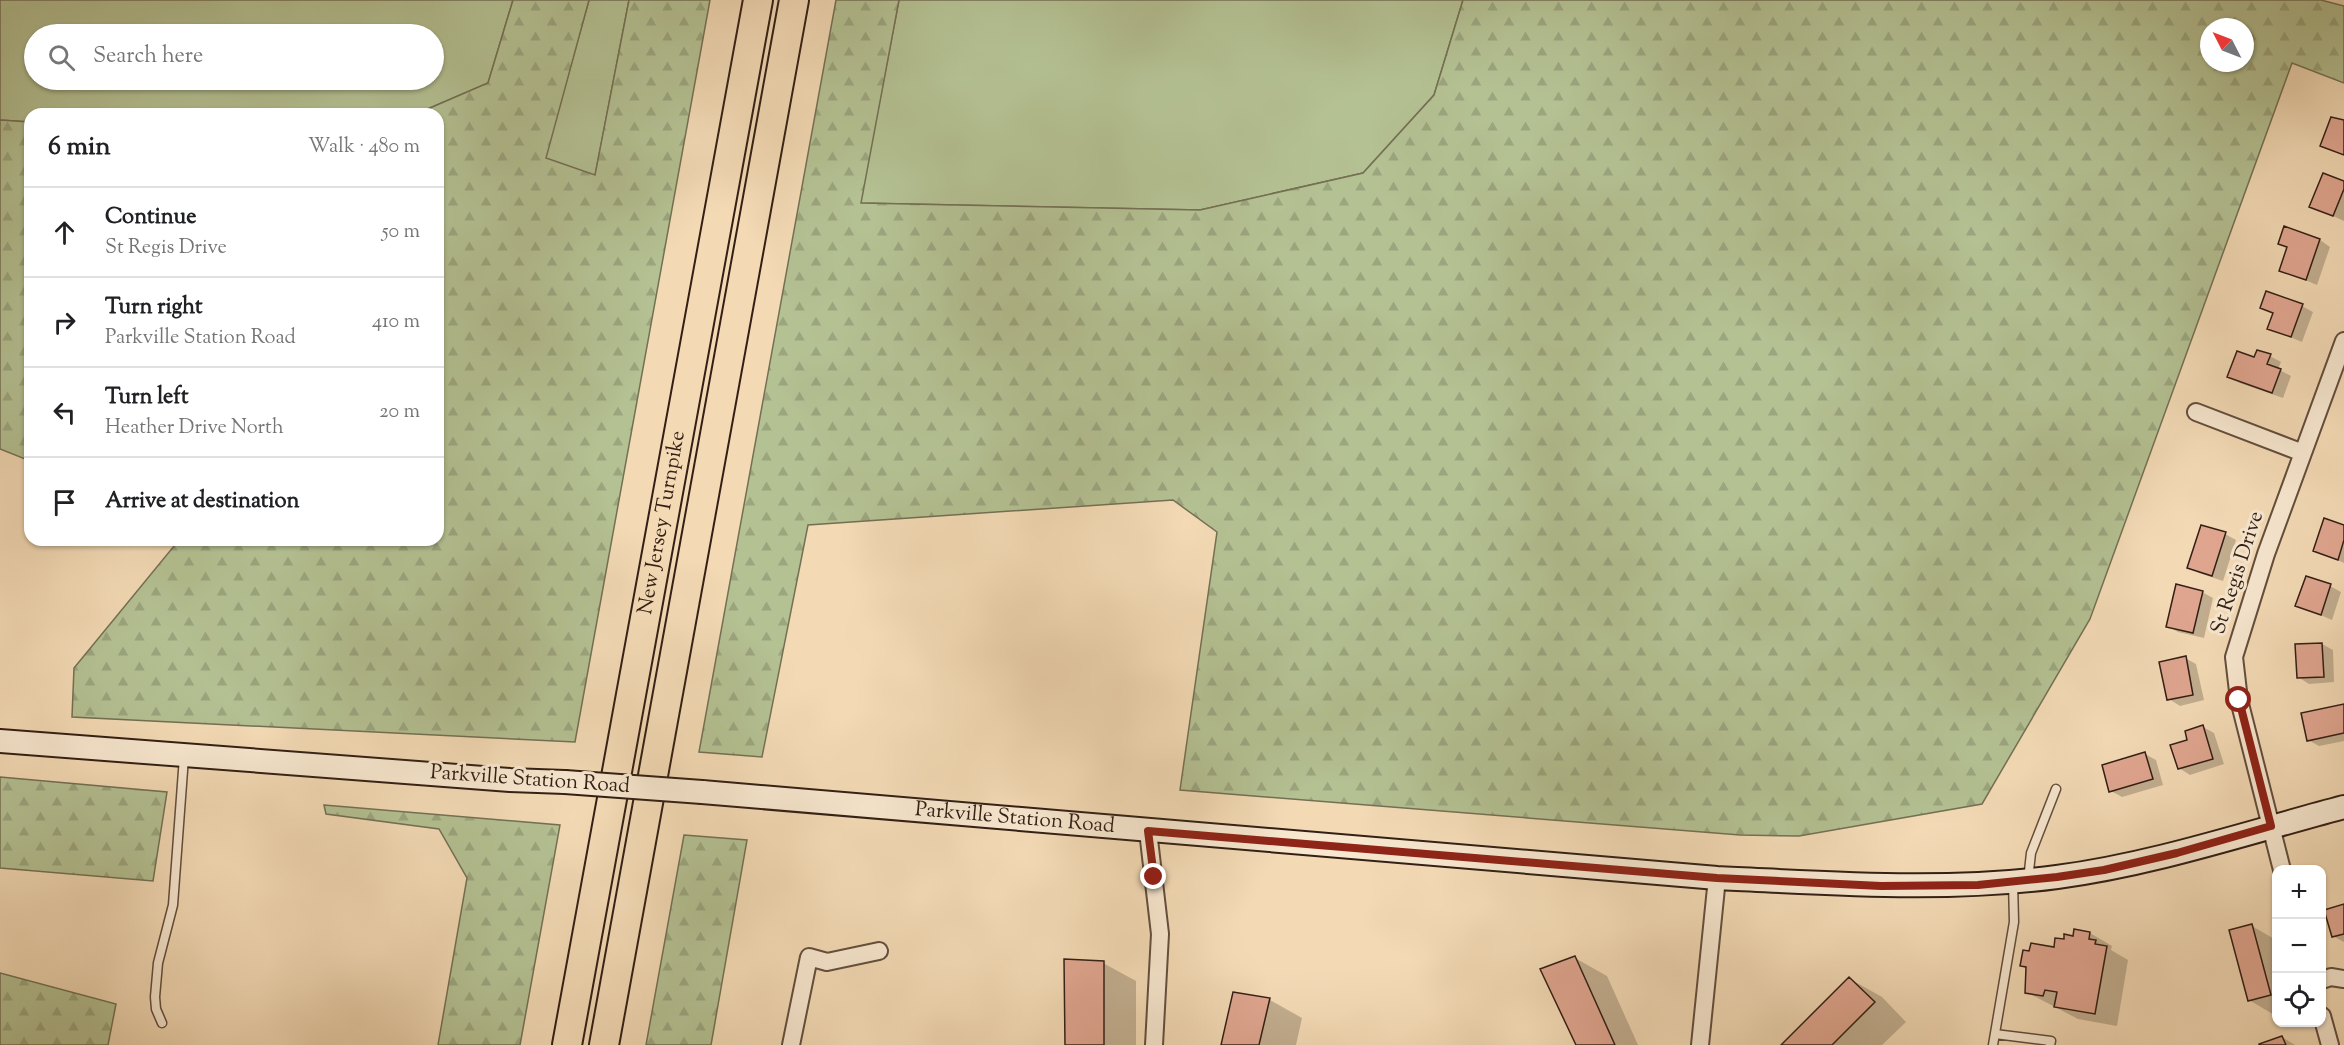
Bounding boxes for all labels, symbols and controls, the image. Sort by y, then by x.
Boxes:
north arrow [2200,18,2254,72]
search box [24,24,444,90]
icon: search [45,41,78,74]
text: Search here [93,41,203,73]
text: 6 min [48,129,111,166]
text: Walk · 480 m [308,133,420,162]
text: Continue [105,202,196,234]
icon: ahead [48,216,81,249]
text: 50 m [382,218,420,247]
text: St Regis Drive [105,234,227,263]
text: Turn right [105,292,202,324]
icon: right [48,306,81,339]
text: 410 m [372,308,420,337]
text: Parkville Station Road [105,324,296,353]
text: Turn left [105,382,188,414]
icon: left [48,396,81,429]
text: 20 m [379,398,420,427]
text: Heather Drive North [105,414,284,443]
street label: New Jersey Turnpike [631,428,694,617]
icon: arrive [48,486,81,519]
text: Arrive at destination [105,486,300,518]
street label: St Regis Drive [2204,508,2272,638]
route start [2225,686,2251,712]
street label: Parkville Station Road [429,758,631,802]
street label: Parkville Station Road [914,795,1116,842]
route end [1140,863,1166,889]
map controls [2272,865,2326,1027]
button: + [2272,865,2326,919]
button: − [2272,919,2326,973]
button: locate [2272,973,2326,1027]

